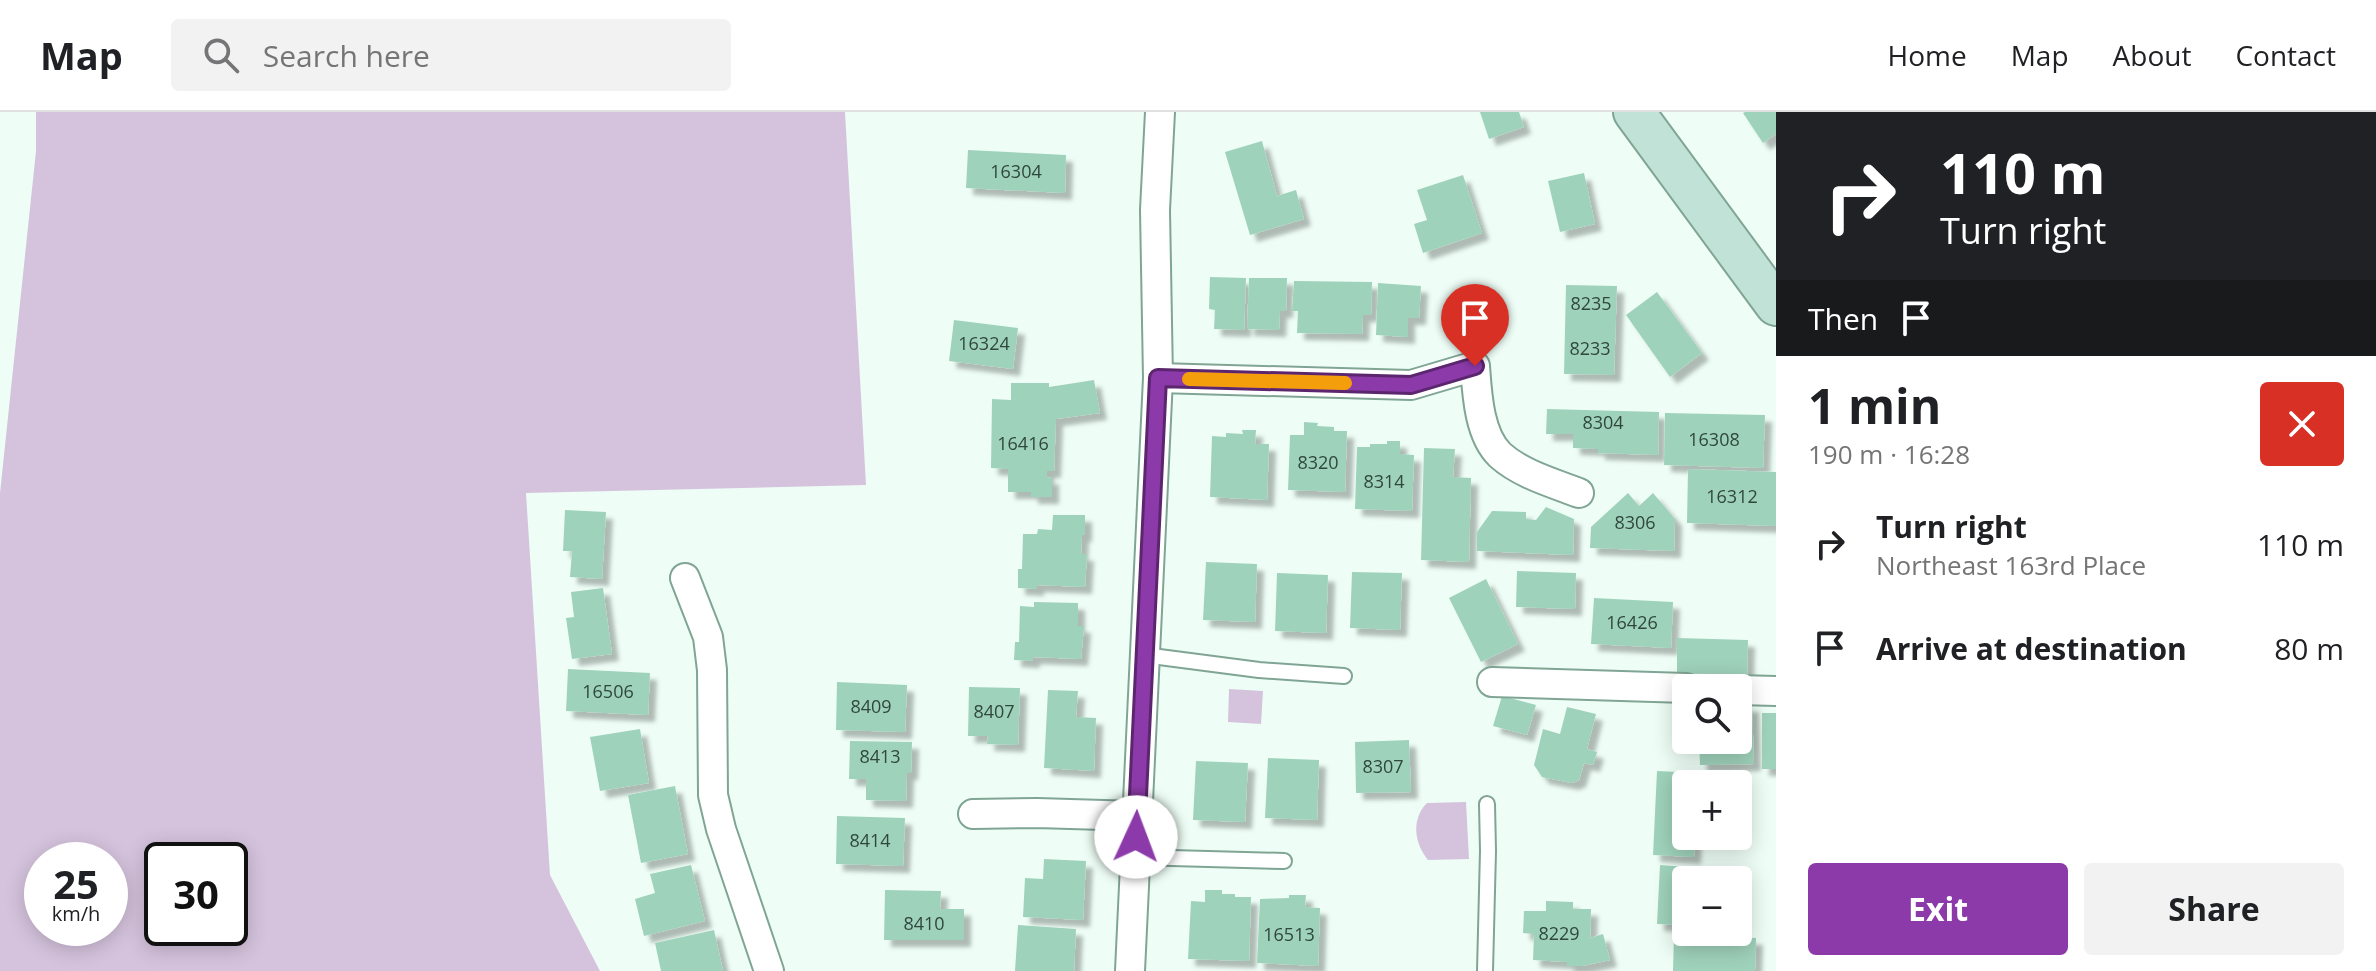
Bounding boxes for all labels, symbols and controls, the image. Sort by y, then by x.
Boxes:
search box [171,19,731,91]
text: Map [40,29,123,81]
icon: search [199,33,243,77]
text: Search here [263,35,430,76]
text: Home [1888,36,1967,74]
text: Map [2011,36,2069,74]
text: About [2113,36,2191,74]
text: Contact [2235,36,2336,74]
text: 110 m [1940,134,2106,210]
icon: right [1808,144,1912,248]
house number: 16304 [990,159,1042,183]
text: Turn right [1940,206,2106,255]
pin [1441,284,1509,366]
house number: 8235 [1570,291,1612,315]
icon: arrive [1453,296,1497,340]
icon: arrive [1894,296,1938,340]
text: Then [1808,298,1878,339]
house number: 16324 [958,331,1010,355]
house number: 8233 [1569,336,1611,360]
text: 1 min [1808,373,1941,438]
button: close [2260,382,2344,466]
house number: 8304 [1582,410,1624,434]
house number: 16308 [1688,427,1740,451]
house number: 16416 [997,431,1049,455]
text: 190 m · 16:28 [1808,436,1970,472]
house number: 8320 [1297,450,1339,474]
house number: 8314 [1363,469,1405,493]
house number: 16312 [1706,484,1758,508]
text: Turn right [1876,506,2027,547]
house number: 8306 [1614,510,1656,534]
icon: right [1808,522,1852,566]
text: 110 m [2257,524,2344,565]
text: Northeast 163rd Place [1876,547,2146,583]
house number: 16426 [1606,610,1658,634]
icon: arrive [1808,626,1852,670]
text: Arrive at destination [1876,628,2187,669]
text: 80 m [2274,628,2344,669]
map controls [1672,674,1752,946]
button: search [1672,674,1752,754]
house number: 16506 [582,679,634,703]
house number: 8409 [850,694,892,718]
house number: 8407 [973,699,1015,723]
house number: 8413 [859,744,901,768]
house number: 8307 [1362,754,1404,778]
button: + [1672,770,1752,850]
position arrow [1094,795,1178,879]
house number: 8414 [849,828,891,852]
speed limit sign: 30 [144,842,248,946]
text: 25 [53,856,99,911]
button: Exit [1808,863,2068,955]
button: Share [2084,863,2344,955]
button: − [1672,866,1752,946]
text: km/h [52,900,100,927]
house number: 8410 [903,911,945,935]
house number: 8229 [1538,921,1580,945]
house number: 16513 [1263,922,1315,946]

